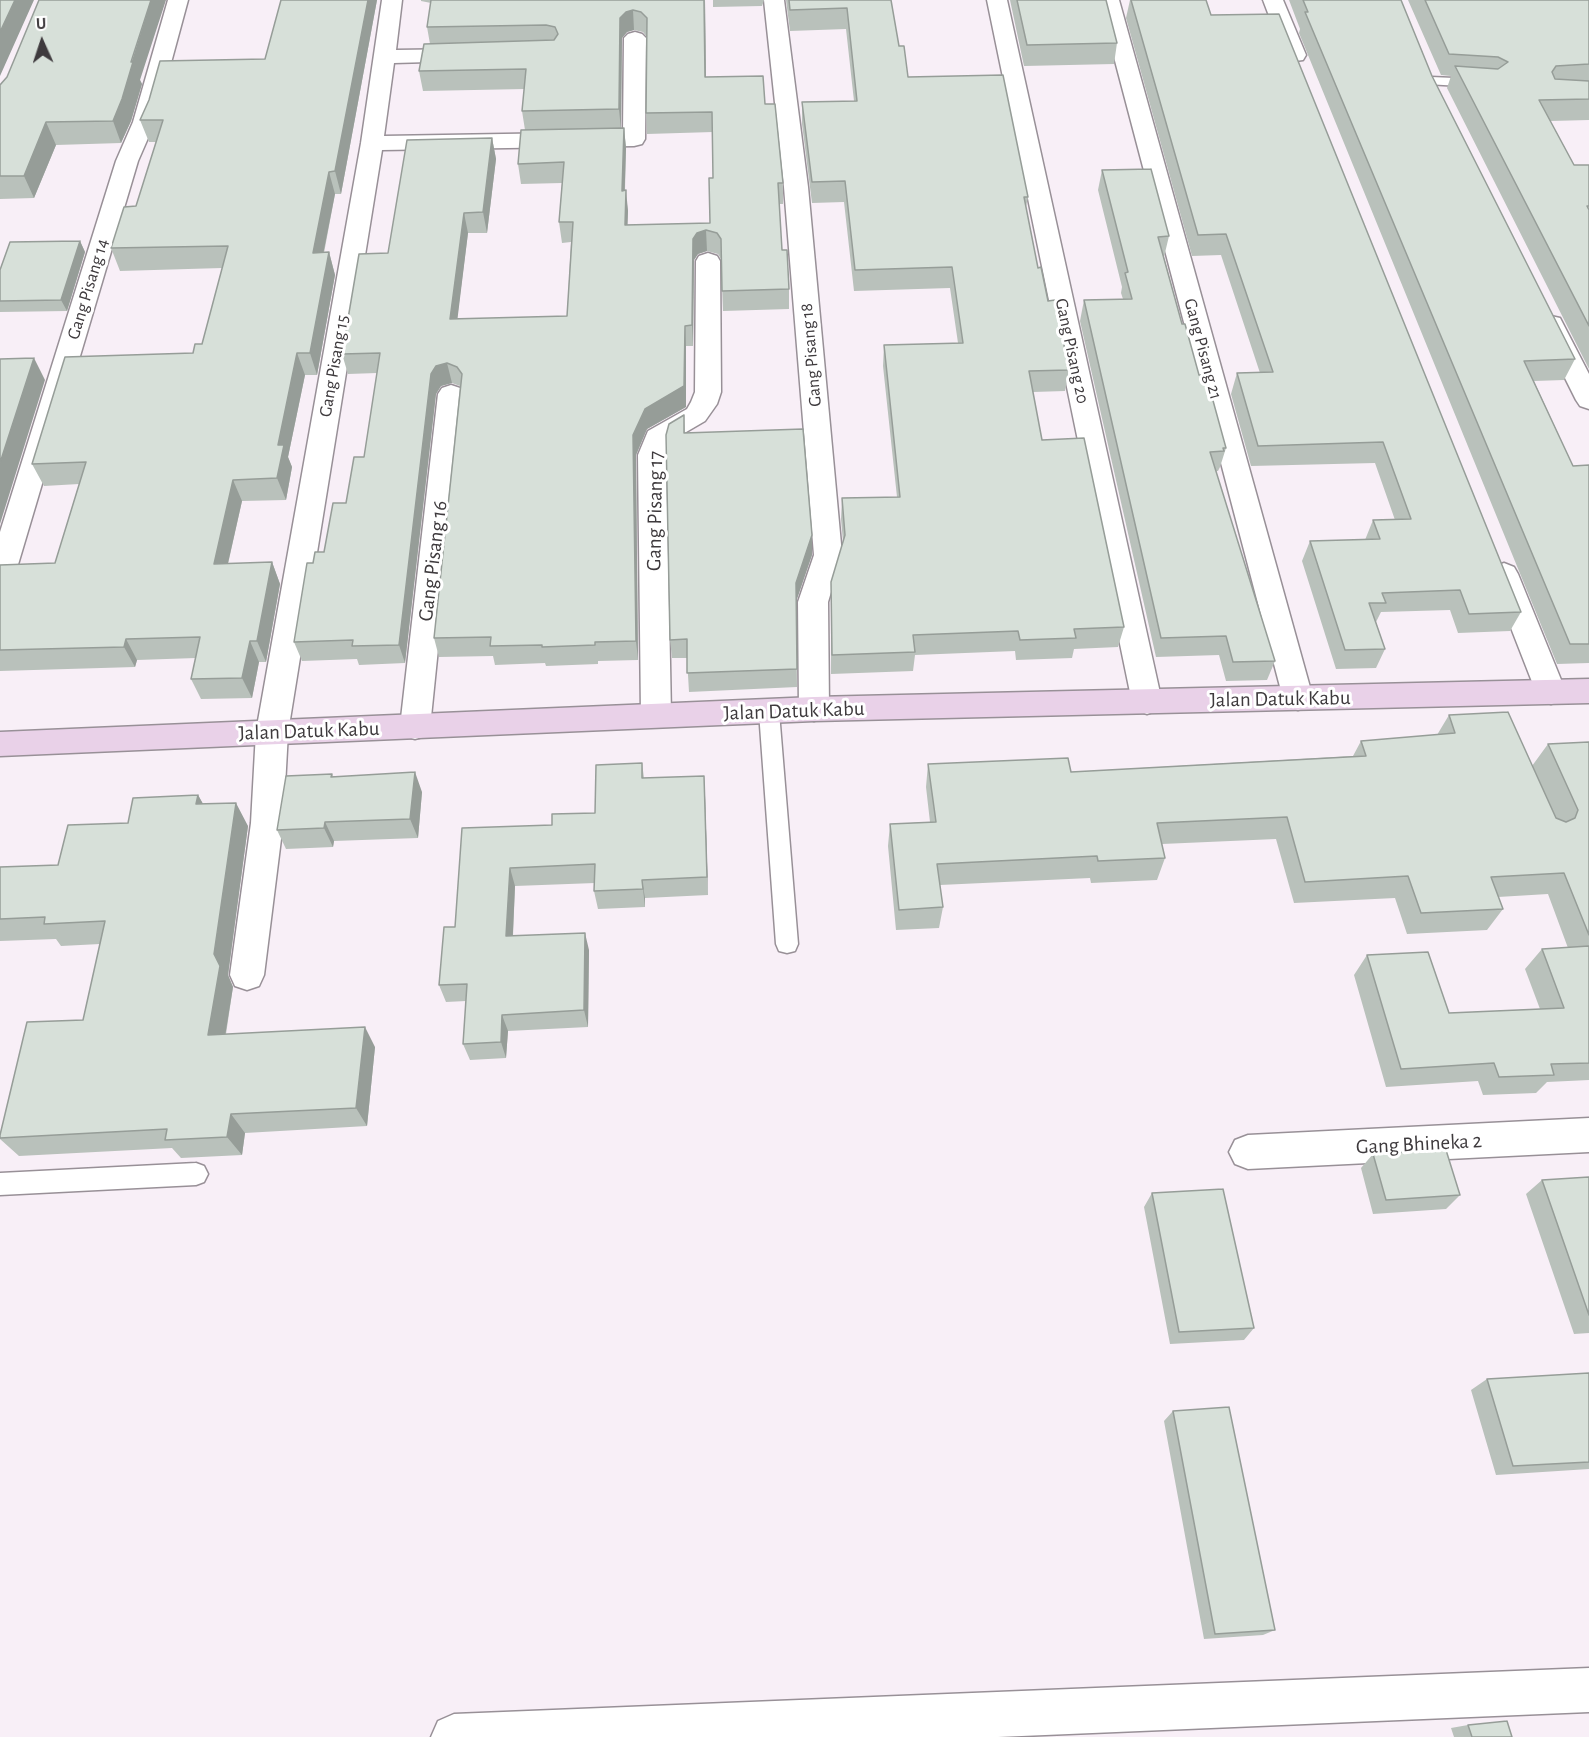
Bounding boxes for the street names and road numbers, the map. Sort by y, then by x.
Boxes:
street label: Gang Pisang 14 [62,236,114,342]
street label: Gang Pisang 20 [1050,296,1094,406]
street label: Gang Pisang 21 [1179,296,1227,402]
street label: Gang Pisang 18 [796,302,826,408]
street label: Gang Pisang 15 [314,313,354,419]
street label: Gang Pisang 17 [641,451,669,571]
street label: Gang Pisang 16 [413,499,453,623]
street label: Jalan Datuk Kabu [1209,685,1351,713]
street label: Jalan Datuk Kabu [723,696,865,726]
street label: Jalan Datuk Kabu [238,716,380,746]
street label: Gang Bhineka 2 [1355,1128,1483,1160]

